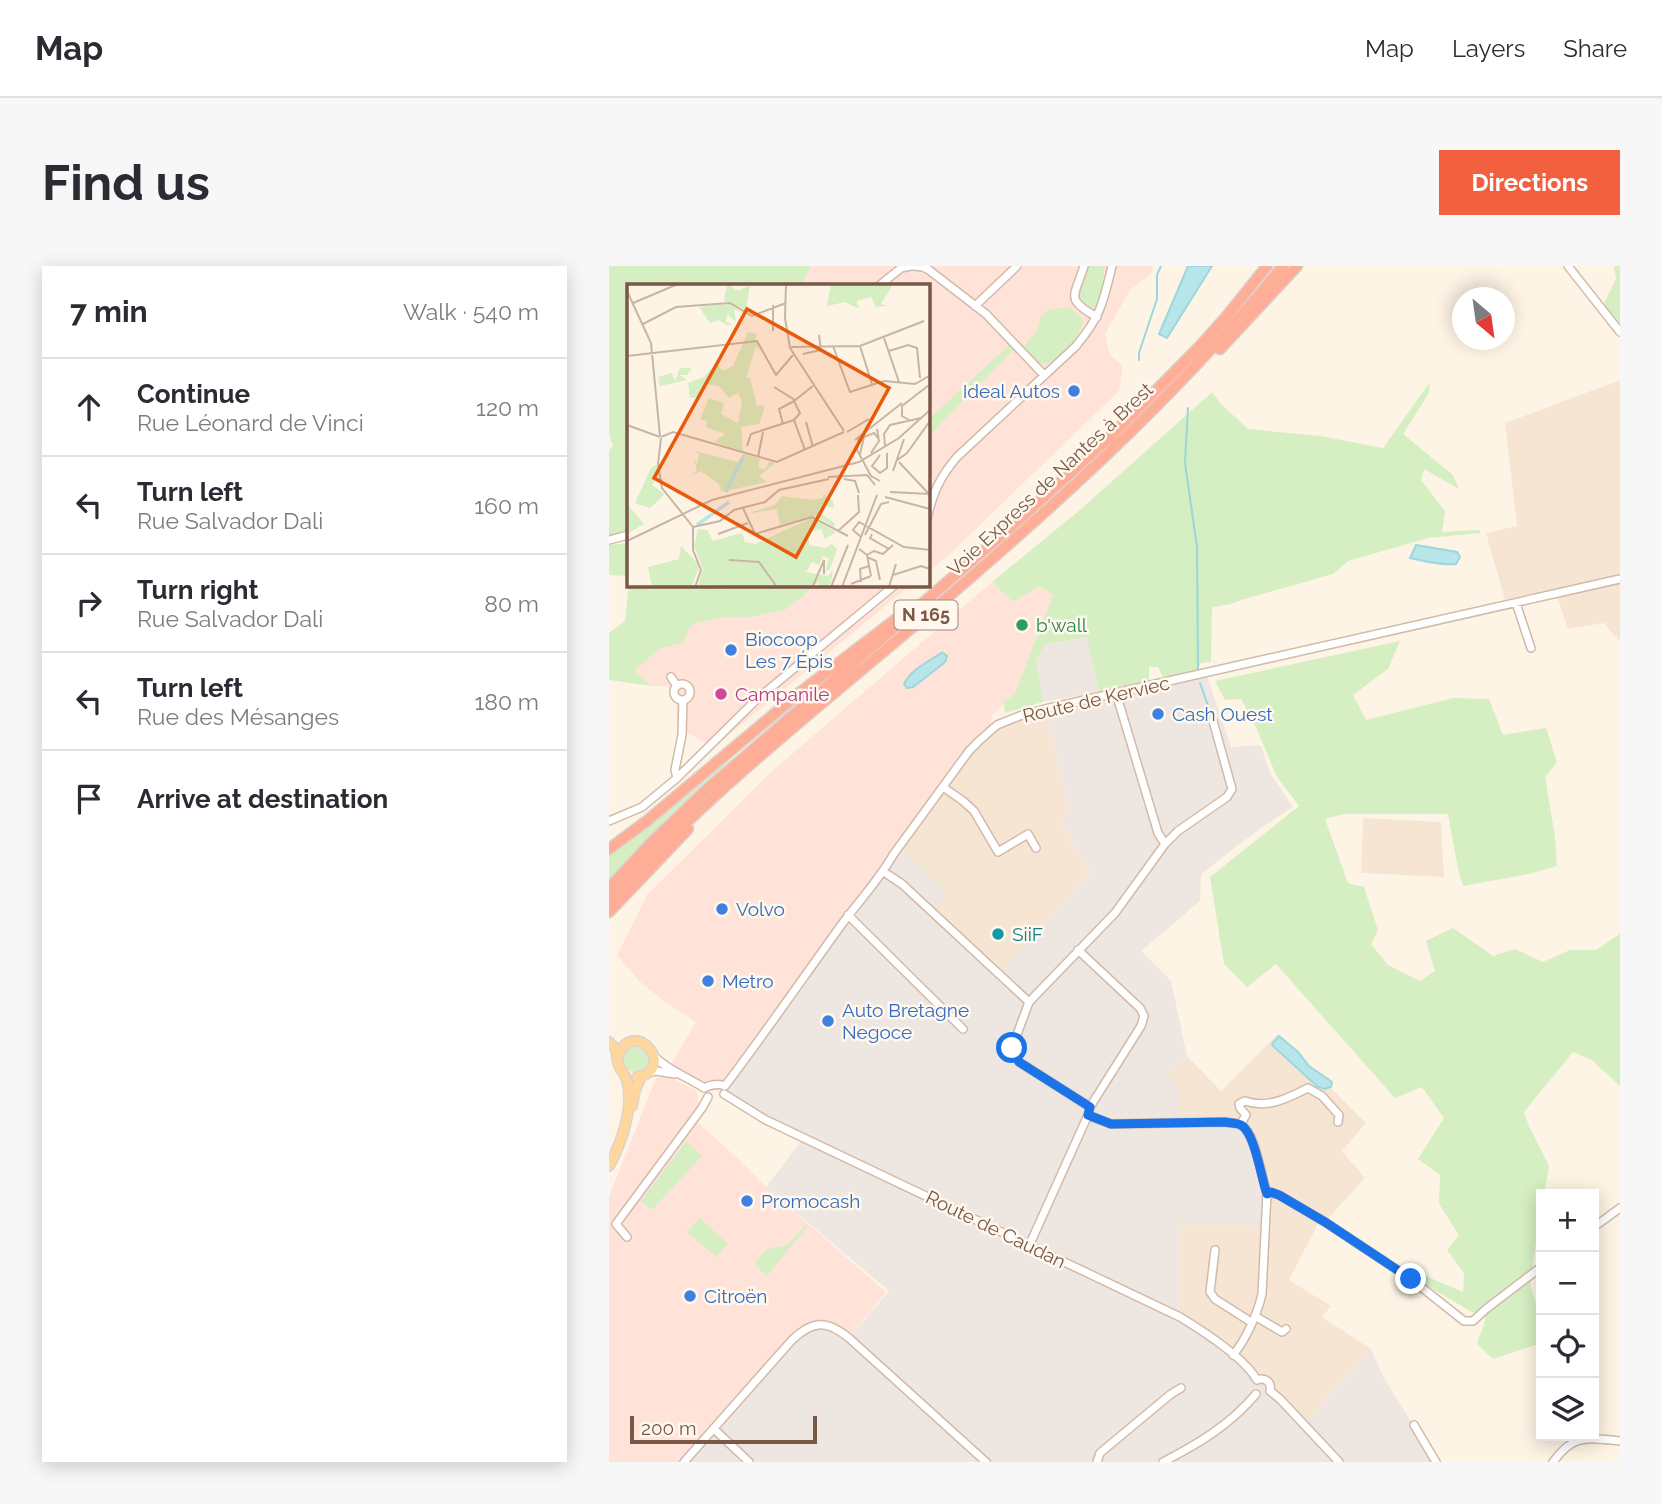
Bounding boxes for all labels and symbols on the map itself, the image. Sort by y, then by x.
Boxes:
inset map [627,284,929,586]
north arrow [1452,287,1515,350]
street label: Voie Express de Nantes à Brest [943,378,1158,580]
place label: Ideal Autos [963,380,1060,402]
marker: Ideal Autos [1066,383,1082,399]
road number: N 165 [895,600,957,629]
place label: b'wall [1036,614,1088,636]
marker: b'wall [1014,617,1030,633]
place label: Biocoop Les 7 Épis [745,628,833,672]
marker: Biocoop Les 7 Épis [723,642,739,658]
street label: Route de Kerviec [1020,671,1172,727]
place label: Campanile [735,683,829,705]
marker: Campanile [713,686,729,702]
place label: Cash Ouest [1172,703,1273,725]
marker: Cash Ouest [1150,706,1166,722]
place label: Volvo [736,898,785,920]
marker: Volvo [714,901,730,917]
place label: SiiF [1012,923,1043,945]
marker: SiiF [990,926,1006,942]
place label: Metro [722,970,774,992]
marker: Metro [700,973,716,989]
place label: Auto Bretagne Negoce [842,999,969,1043]
marker: Auto Bretagne Negoce [820,1013,836,1029]
route start [996,1032,1027,1063]
street label: Route de Caudan [923,1186,1069,1272]
place label: Promocash [761,1190,860,1212]
marker: Promocash [739,1193,755,1209]
route end [1395,1263,1426,1294]
place label: Citroën [704,1285,767,1307]
marker: Citroën [682,1288,698,1304]
scale bar [630,1413,817,1445]

